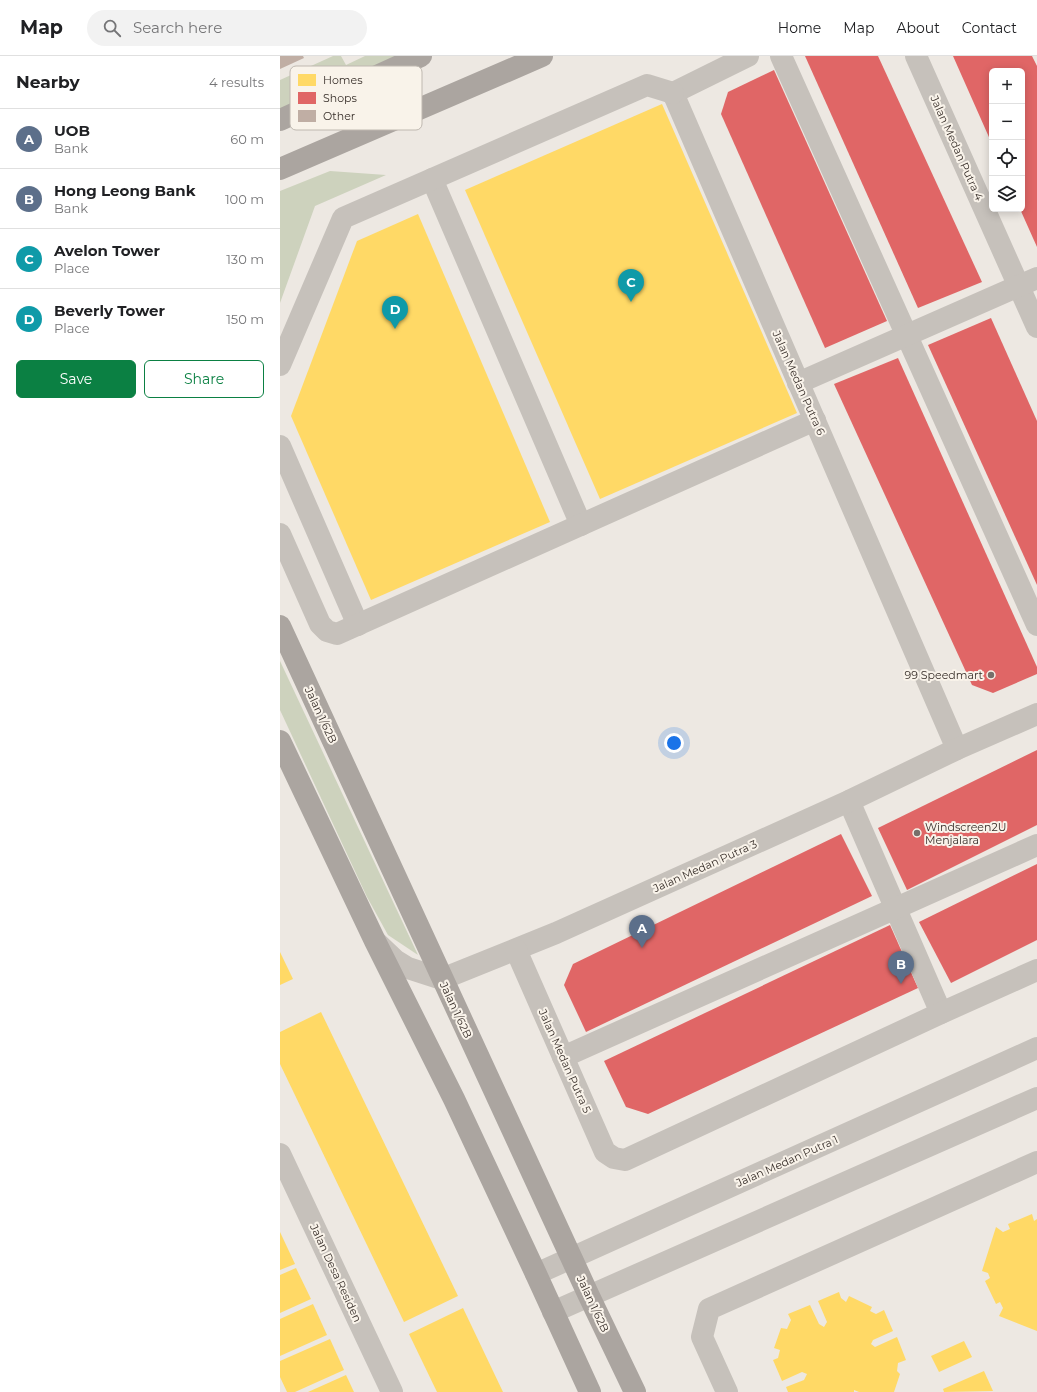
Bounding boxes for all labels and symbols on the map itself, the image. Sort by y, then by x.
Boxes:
legend [290,66,422,130]
text: Homes [323,73,363,87]
text: Shops [323,91,358,105]
street label: Jalan Medan Putra 4 [927,92,987,203]
text: Other [323,109,355,123]
pin: C [618,269,644,302]
pin: D [382,296,408,329]
street label: Jalan Medan Putra 6 [769,328,828,438]
place label: 99 Speedmart [905,668,984,682]
marker: 99 Speedmart [986,670,996,680]
street label: Jalan 1/62B [301,684,340,745]
your location [664,733,684,753]
place label: Windscreen2U Menjalara [925,820,1006,847]
marker: Windscreen2U Menjalara [912,828,922,838]
street label: Jalan Medan Putra 3 [650,837,759,896]
pin: A [629,915,655,948]
pin: B [888,951,914,984]
street label: Jalan 1/62B [436,979,475,1040]
street label: Jalan Medan Putra 5 [535,1006,594,1115]
street label: Jalan Medan Putra 1 [733,1132,840,1190]
street label: Jalan Desa Residen [307,1221,365,1324]
street label: Jalan 1/62B [573,1273,612,1334]

